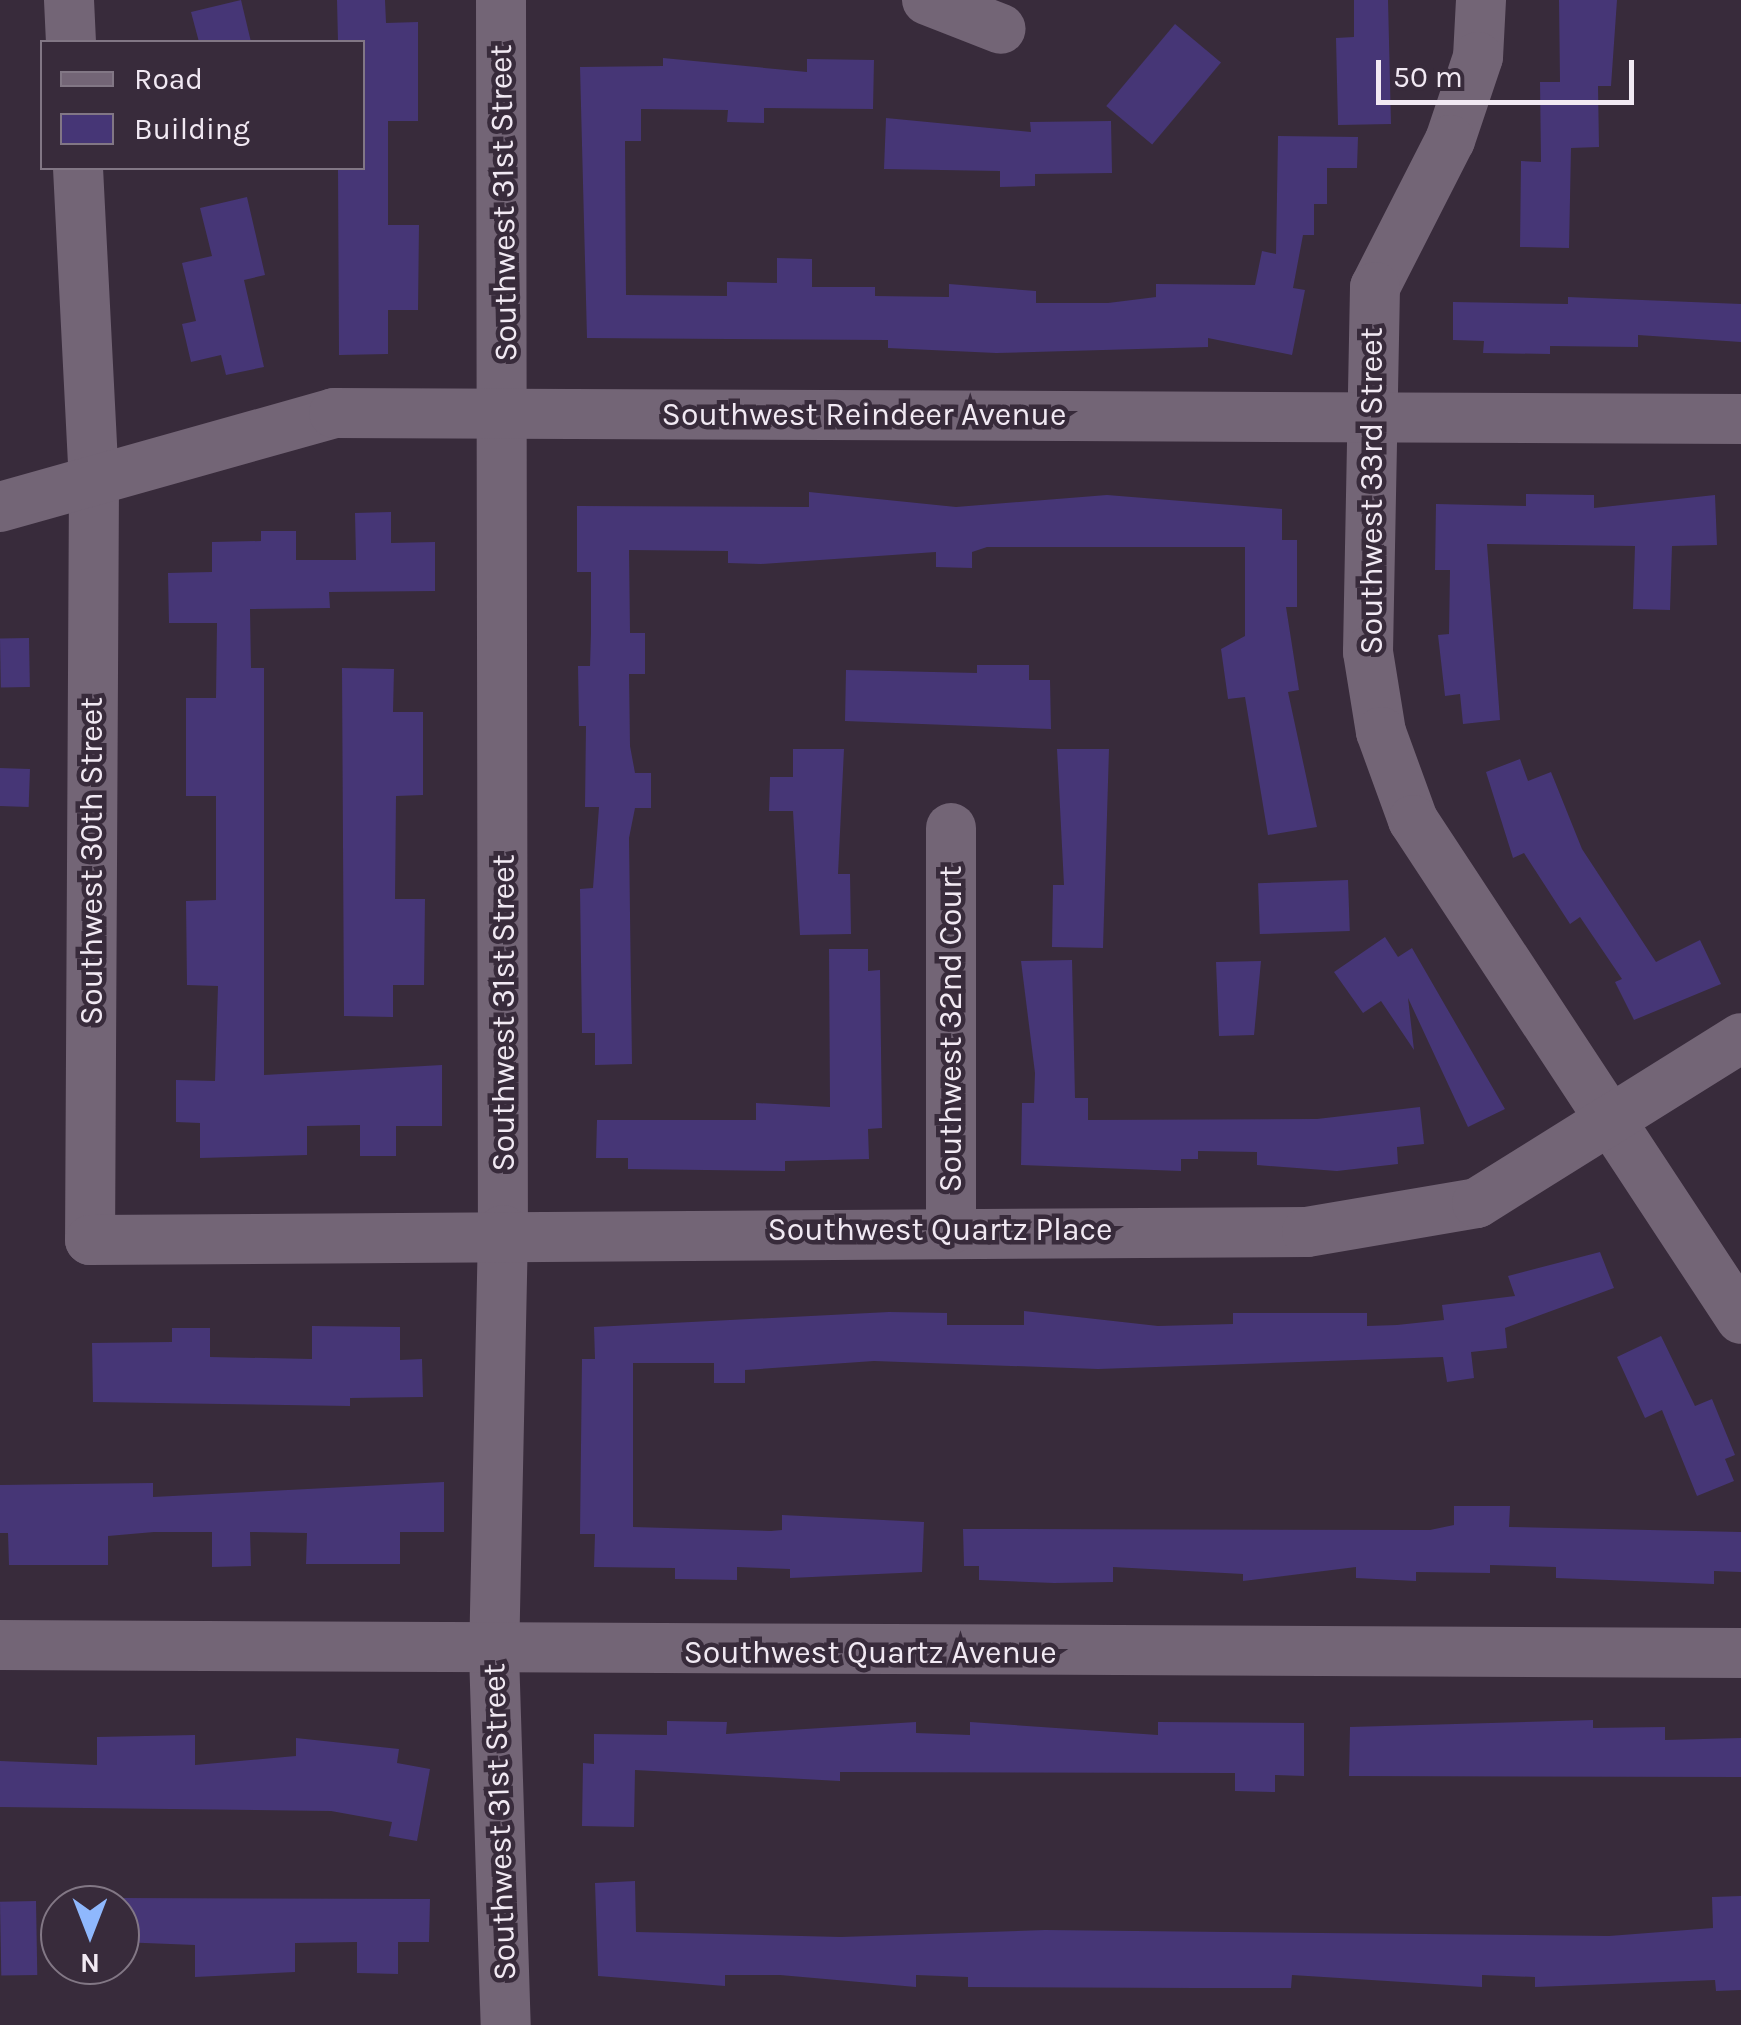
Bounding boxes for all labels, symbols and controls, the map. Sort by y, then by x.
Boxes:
legend [40,40,365,170]
scale bar [1381,40,1638,102]
street label: Southwest 31st Street [482,44,526,362]
text: 50 m [1393,59,1463,95]
text: Road [134,61,203,97]
text: Building [134,111,250,147]
street label: Southwest 33rd Street [1353,327,1391,655]
street label: Southwest Reindeer Avenue [662,396,1066,434]
street label: Southwest 30th Street [73,697,111,1025]
street label: Southwest 31st Street [485,854,523,1172]
street label: Southwest 32nd Court [932,865,970,1193]
street label: Southwest Quartz Place [767,1211,1113,1249]
street label: Southwest Quartz Avenue [683,1634,1057,1672]
street label: Southwest 31st Street [475,1663,525,1981]
north arrow [40,1885,140,1985]
text: N [80,1947,100,1980]

